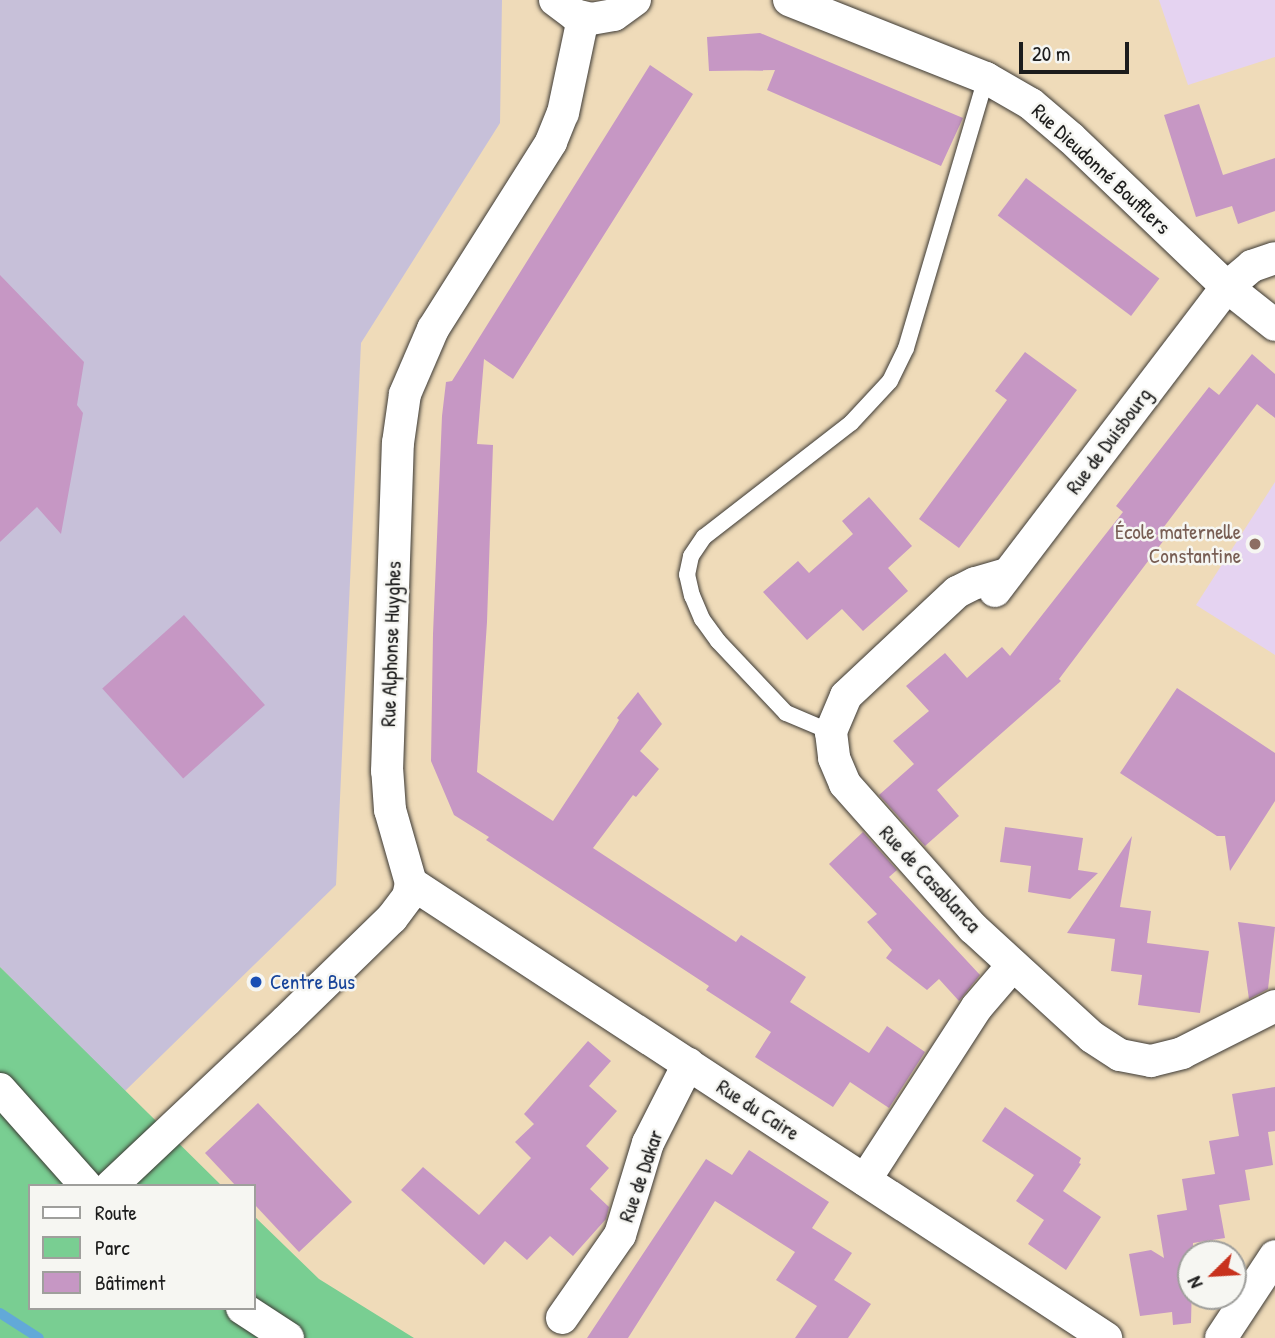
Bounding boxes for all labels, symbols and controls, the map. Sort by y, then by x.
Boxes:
scale bar [1023,28,1133,72]
text: 20 m [1032,39,1070,68]
street label: Rue Dieudonné Boufflers [1027,98,1175,240]
street label: Rue de Duisbourg [1061,383,1157,499]
place label: École maternelle Constantine [1115,519,1241,569]
marker: École maternelle Constantine [1247,536,1263,552]
street label: Rue Alphonse Huyghes [376,561,406,727]
street label: Rue de Casablanca [874,820,986,938]
place label: Centre Bus [270,969,355,995]
marker: Centre Bus [248,974,264,990]
street label: Rue du Caire [712,1074,804,1146]
street label: Rue de Dakar [614,1127,668,1225]
legend [28,1184,256,1310]
text: Route [95,1198,137,1227]
text: Parc [95,1233,130,1262]
north arrow [1177,1240,1247,1310]
text: Bâtiment [95,1268,165,1297]
text: N [1181,1273,1209,1293]

